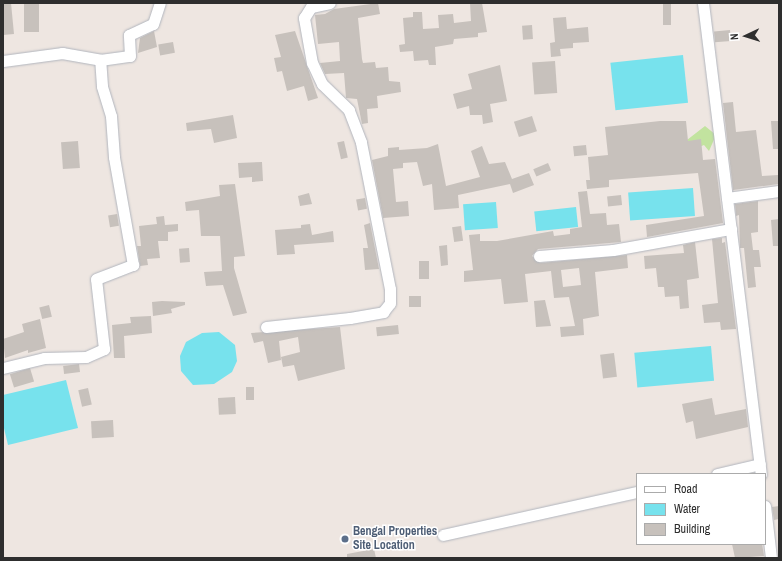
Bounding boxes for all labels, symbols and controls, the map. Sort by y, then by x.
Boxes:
north arrow [726,16,766,56]
text: N [727,33,741,41]
legend [636,473,766,545]
text: Road [674,481,698,497]
text: Water [674,501,700,517]
text: Building [674,521,710,537]
place label: Bengal Properties Site Location [353,525,437,553]
marker: Bengal Properties Site Location [340,534,350,544]

